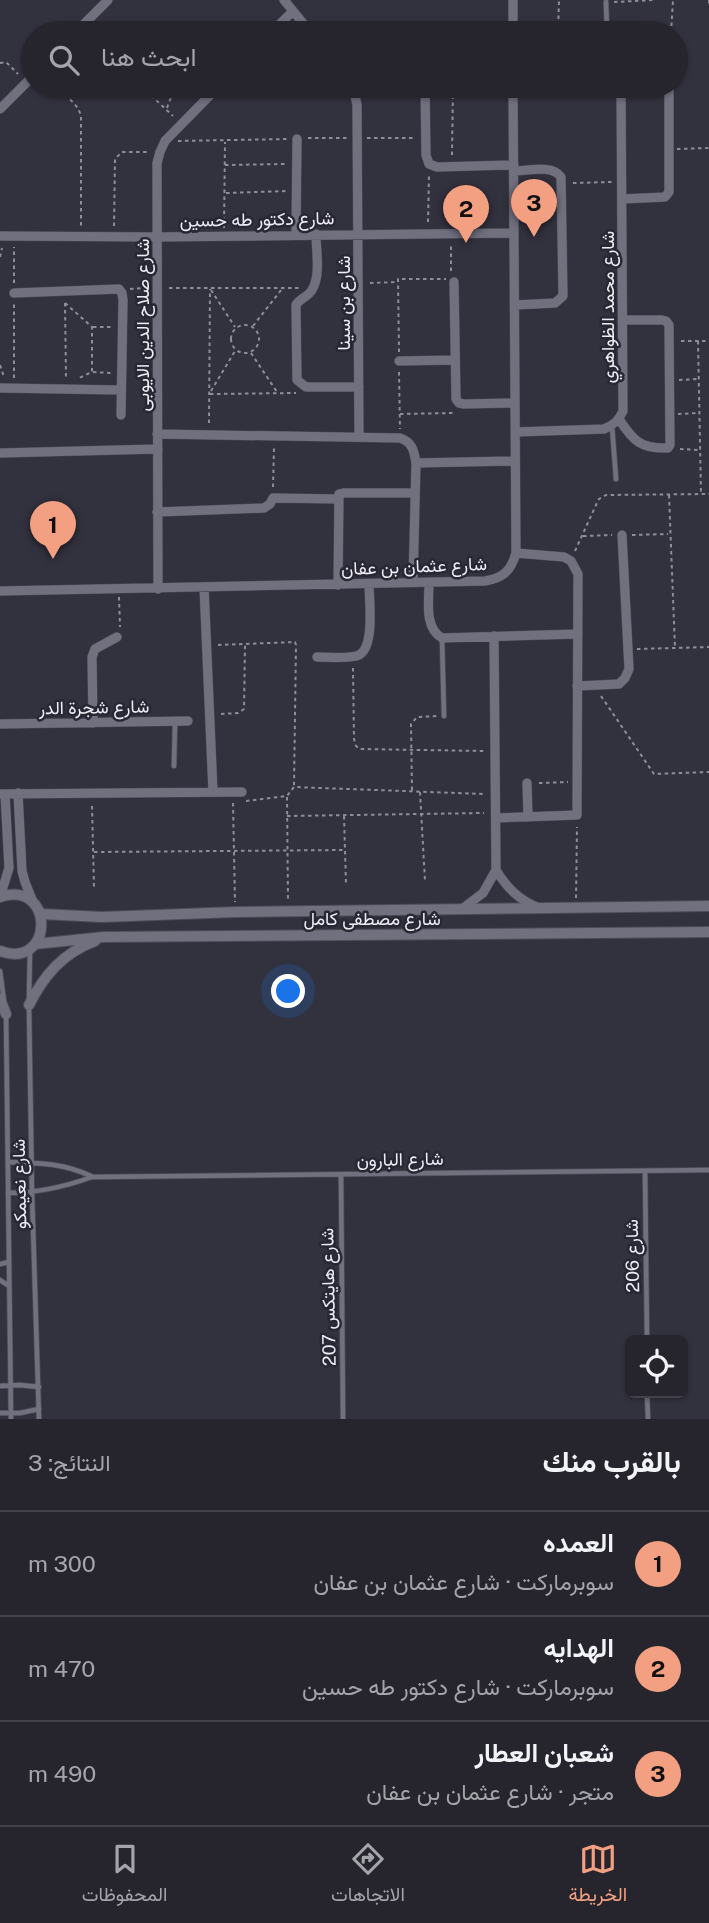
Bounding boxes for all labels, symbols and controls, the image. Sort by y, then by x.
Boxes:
search box [21,21,688,98]
icon: search [45,41,83,79]
text: ابحث هنا [101,41,197,72]
pin: 3 [511,179,557,237]
pin: 2 [443,185,489,243]
street label: شارع دكتور طه حسين [179,207,335,233]
street label: شارع محمد الظواهري [597,231,623,383]
street label: شارع صلاح الدين الايوبى [132,238,155,412]
street label: شارع بن سينا [333,256,356,350]
pin: 1 [30,501,76,559]
street label: شارع عثمان بن عفان [341,553,487,581]
street label: شارع شجرة الدر [38,696,149,720]
street label: شارع مصطفى كامل [303,908,441,931]
your location [271,974,305,1008]
street label: شارع نعيمكو [8,1139,32,1229]
street label: شارع البارون [356,1148,444,1172]
street label: شارع 206 [621,1219,645,1293]
street label: شارع هايتكس 207 [316,1228,342,1366]
map controls [625,1335,688,1398]
button: locate [625,1335,688,1398]
text: بالقرب منك [543,1443,681,1479]
text: النتائج: 3 [28,1449,111,1476]
text: العمده [543,1527,614,1558]
text: 300 m [28,1550,96,1577]
text: 1 [653,1550,663,1577]
text: سوبرماركت · شارع عثمان بن عفان [313,1568,614,1595]
text: الهدايه [543,1632,614,1663]
text: 470 m [28,1655,95,1682]
text: 2 [651,1655,665,1682]
text: سوبرماركت · شارع دكتور طه حسين [302,1673,614,1700]
text: شعبان العطار [475,1737,614,1768]
text: 490 m [28,1760,96,1787]
text: 3 [650,1760,666,1787]
text: متجر · شارع عثمان بن عفان [366,1778,614,1805]
tab: المحفوظات [82,1840,167,1911]
tab: الاتجاهات [331,1840,405,1911]
tab: الخريطة [568,1840,627,1911]

